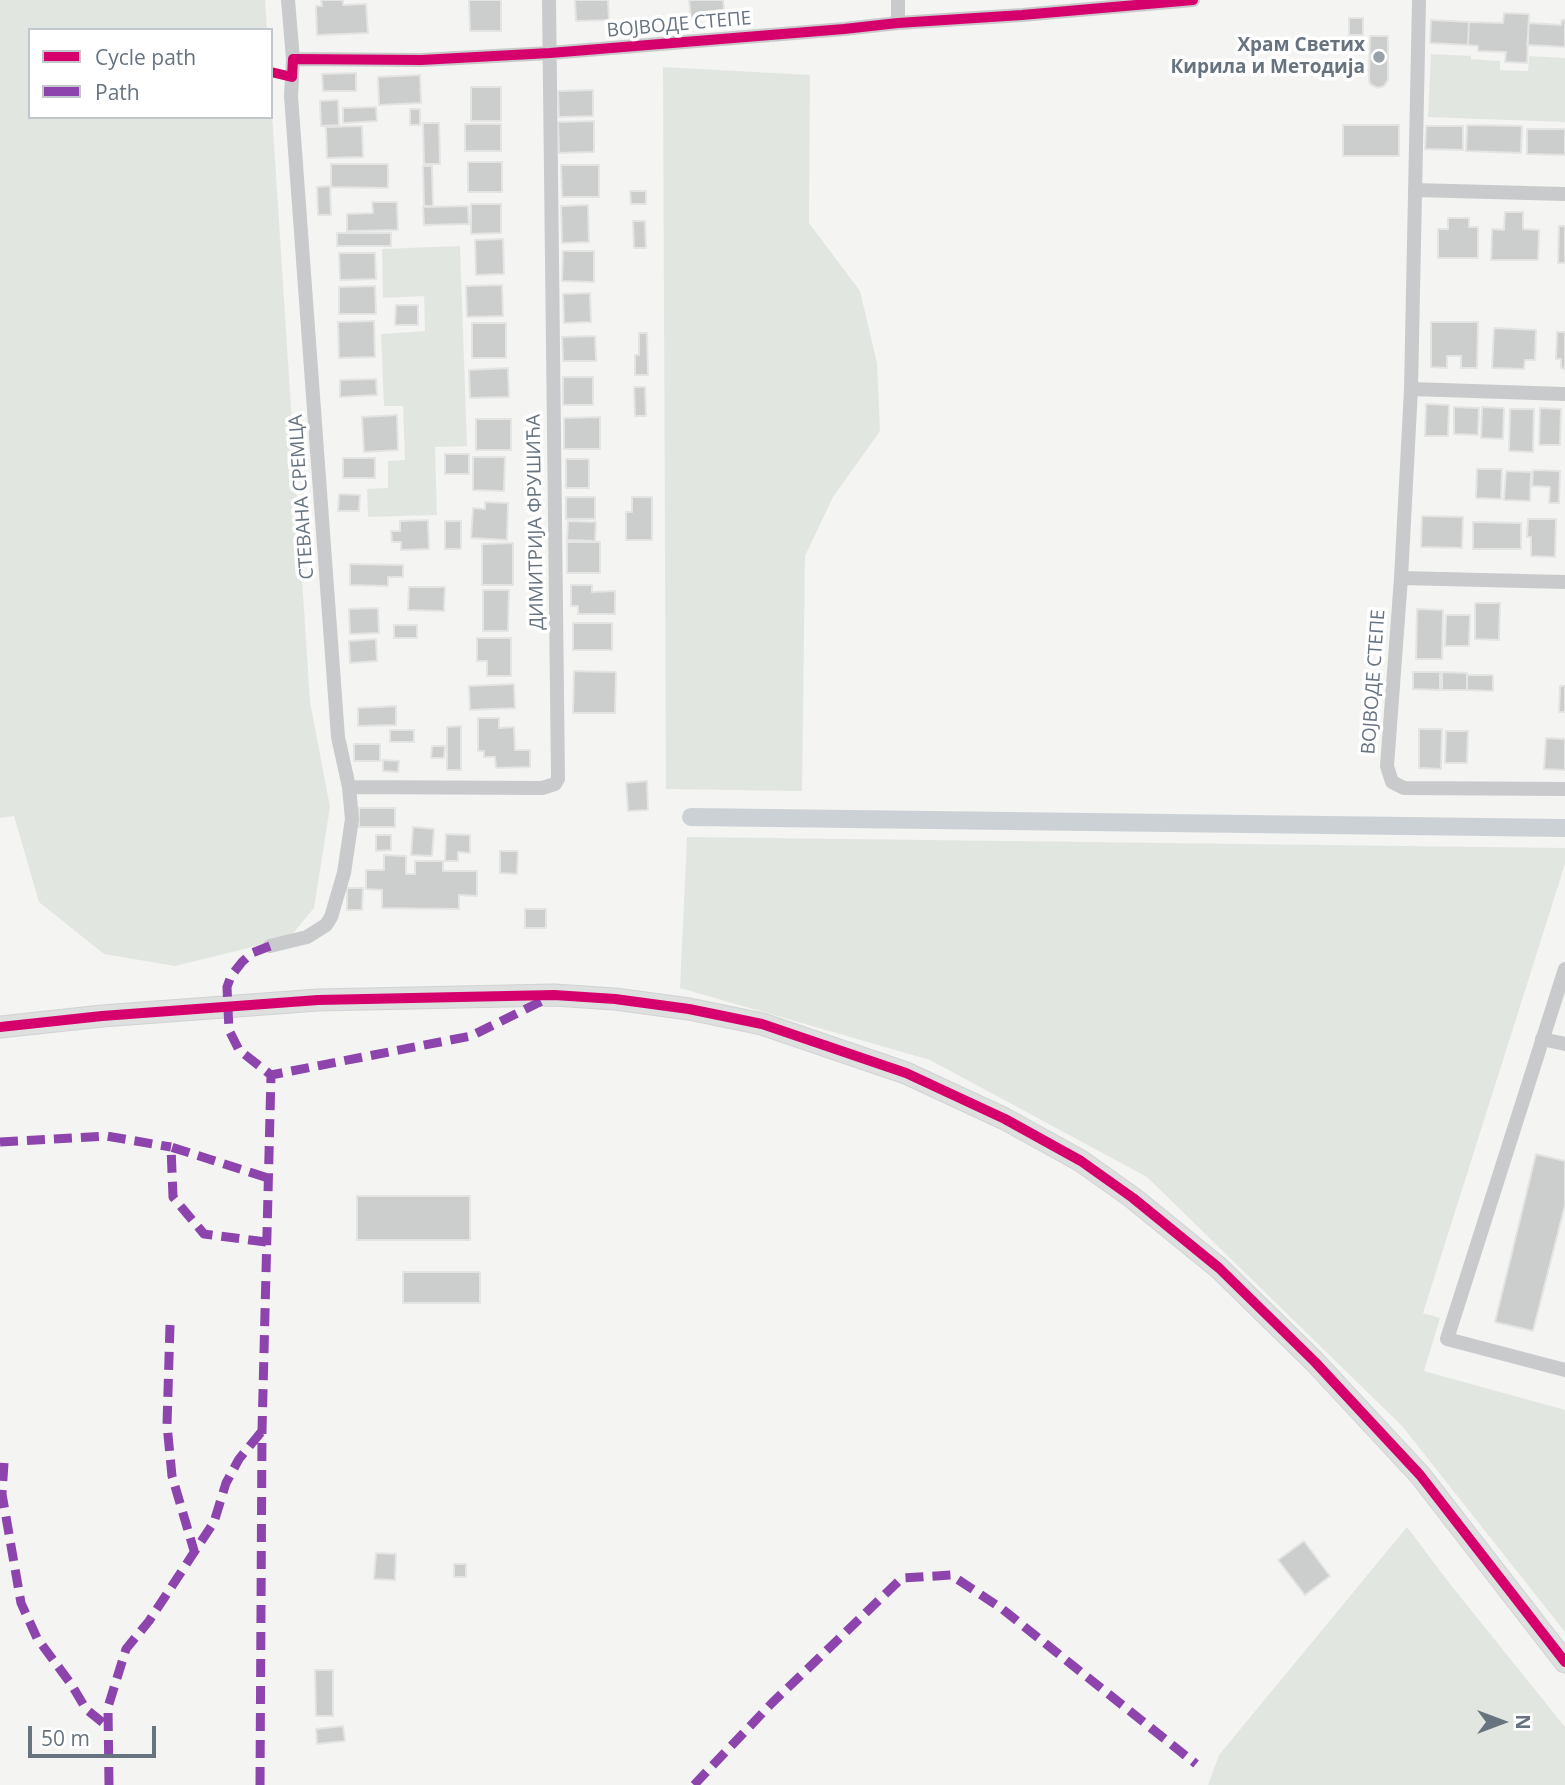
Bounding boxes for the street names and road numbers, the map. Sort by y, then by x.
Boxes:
street label: ВОЈВОДЕ СТЕПЕ [606,7,752,43]
street label: СТЕВАНА СРЕМЦА [285,414,319,580]
street label: ДИМИТРИЈА ФРУШИЋА [523,414,549,630]
street label: ВОЈВОДЕ СТЕПЕ [1358,609,1390,755]

